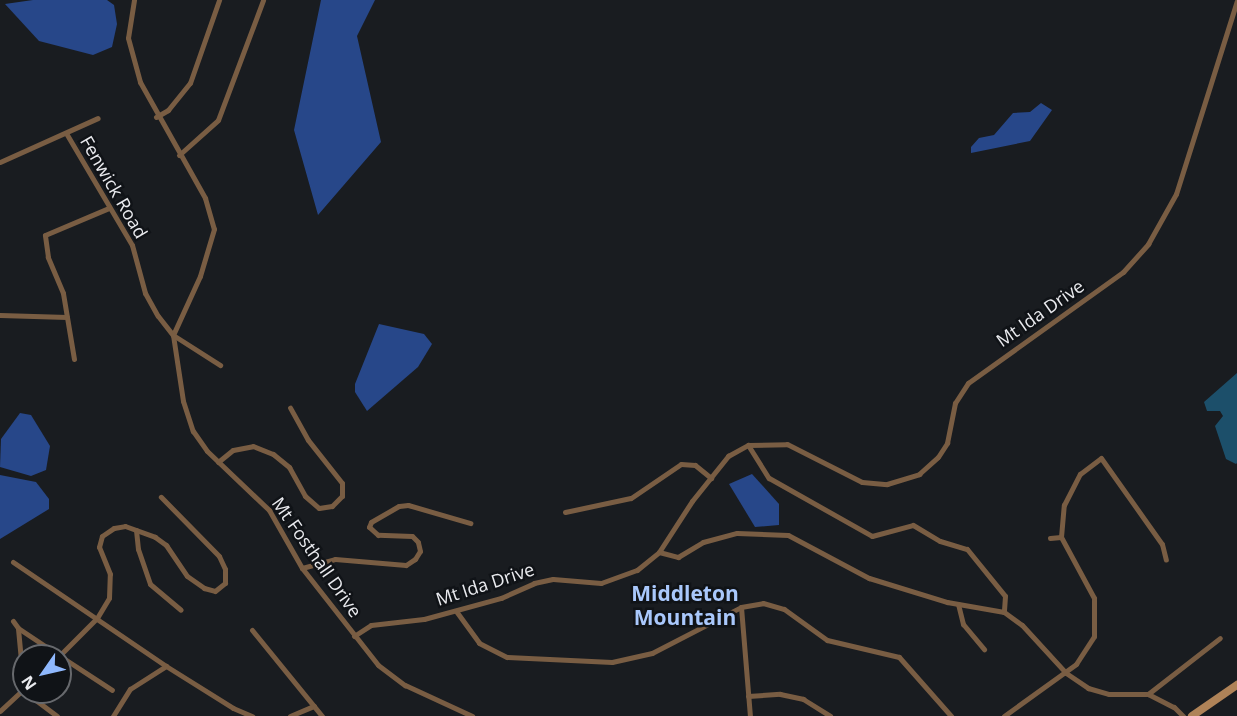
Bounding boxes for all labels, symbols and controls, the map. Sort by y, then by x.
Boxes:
street label: Fenwick Road [76,132,152,242]
street label: Mt Ida Drive [992,275,1088,351]
street label: Mt Fosthall Drive [268,493,366,621]
street label: Mt Ida Drive [433,558,537,610]
district label: Middleton Mountain [631,580,739,630]
north arrow [12,644,72,704]
text: N [16,671,41,694]

